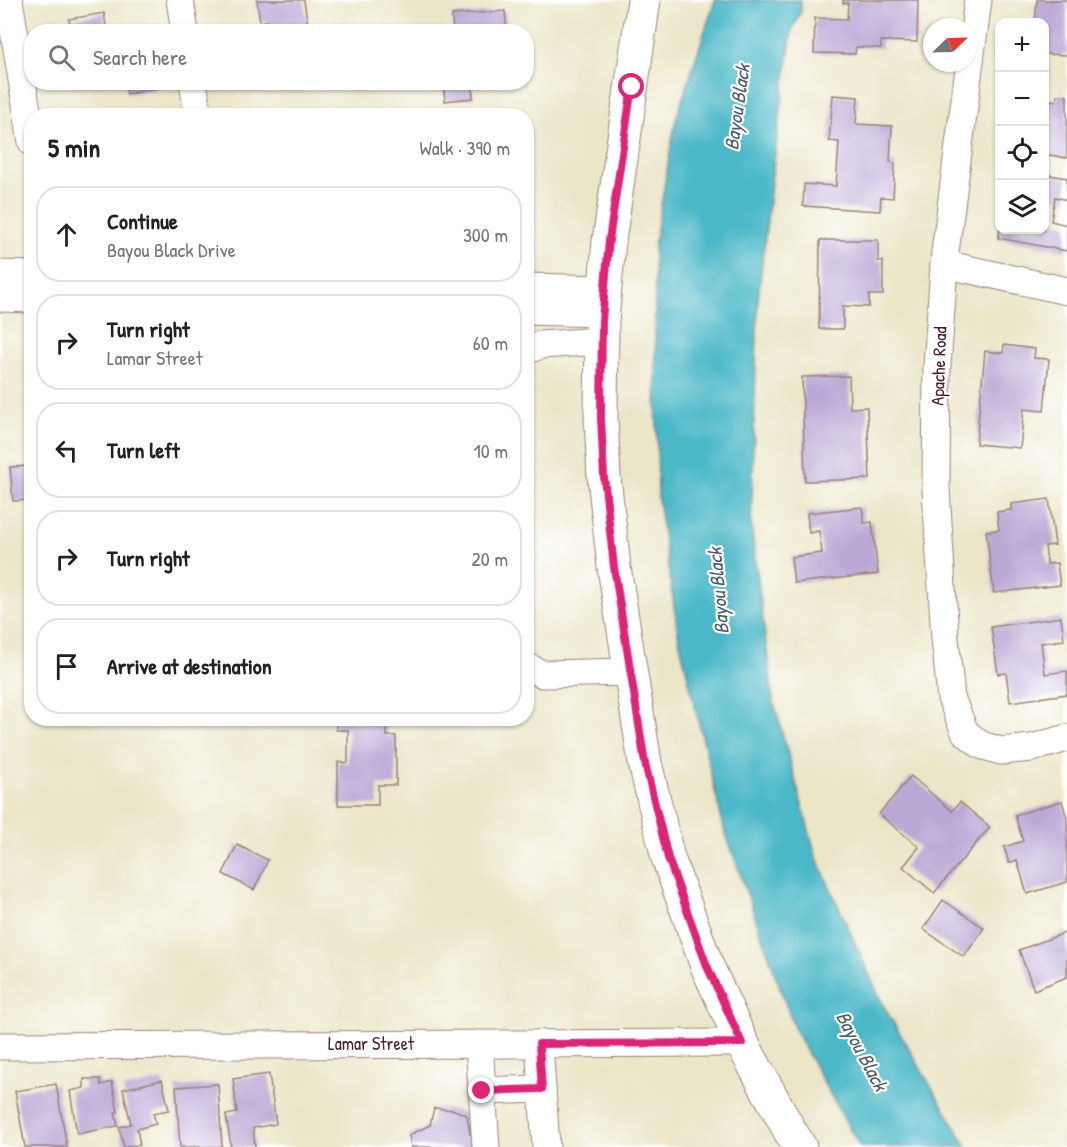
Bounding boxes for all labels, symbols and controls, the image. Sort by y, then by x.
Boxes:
north arrow [923,18,977,72]
map controls [995,18,1049,234]
button: + [995,18,1049,72]
search box [24,24,534,90]
icon: search [45,41,78,74]
text: Search here [93,42,187,72]
water label: Bayou Black [717,61,757,152]
button: − [995,72,1049,126]
route start [618,73,644,99]
button: locate [995,126,1049,180]
text: 5 min [48,130,100,165]
text: Walk · 390 m [420,134,510,161]
button: layers [995,180,1049,234]
text: Continue [107,206,178,236]
icon: ahead [50,218,83,251]
text: 300 m [463,221,508,248]
text: Bayou Black Drive [107,236,236,263]
text: Turn right [107,314,190,344]
icon: right [50,326,83,359]
street label: Apache Road [925,326,952,406]
text: 60 m [473,329,508,356]
text: Lamar Street [107,344,203,371]
icon: left [50,434,83,467]
text: Turn left [107,435,180,465]
text: 10 m [474,437,508,464]
icon: right [50,542,83,575]
text: Turn right [107,543,190,573]
text: 20 m [471,545,508,572]
water label: Bayou Black [700,545,736,635]
icon: arrive [50,650,83,683]
text: Arrive at destination [107,651,272,681]
water label: Bayou Black [829,1006,895,1097]
street label: Lamar Street [328,1031,415,1056]
route end [468,1077,494,1103]

